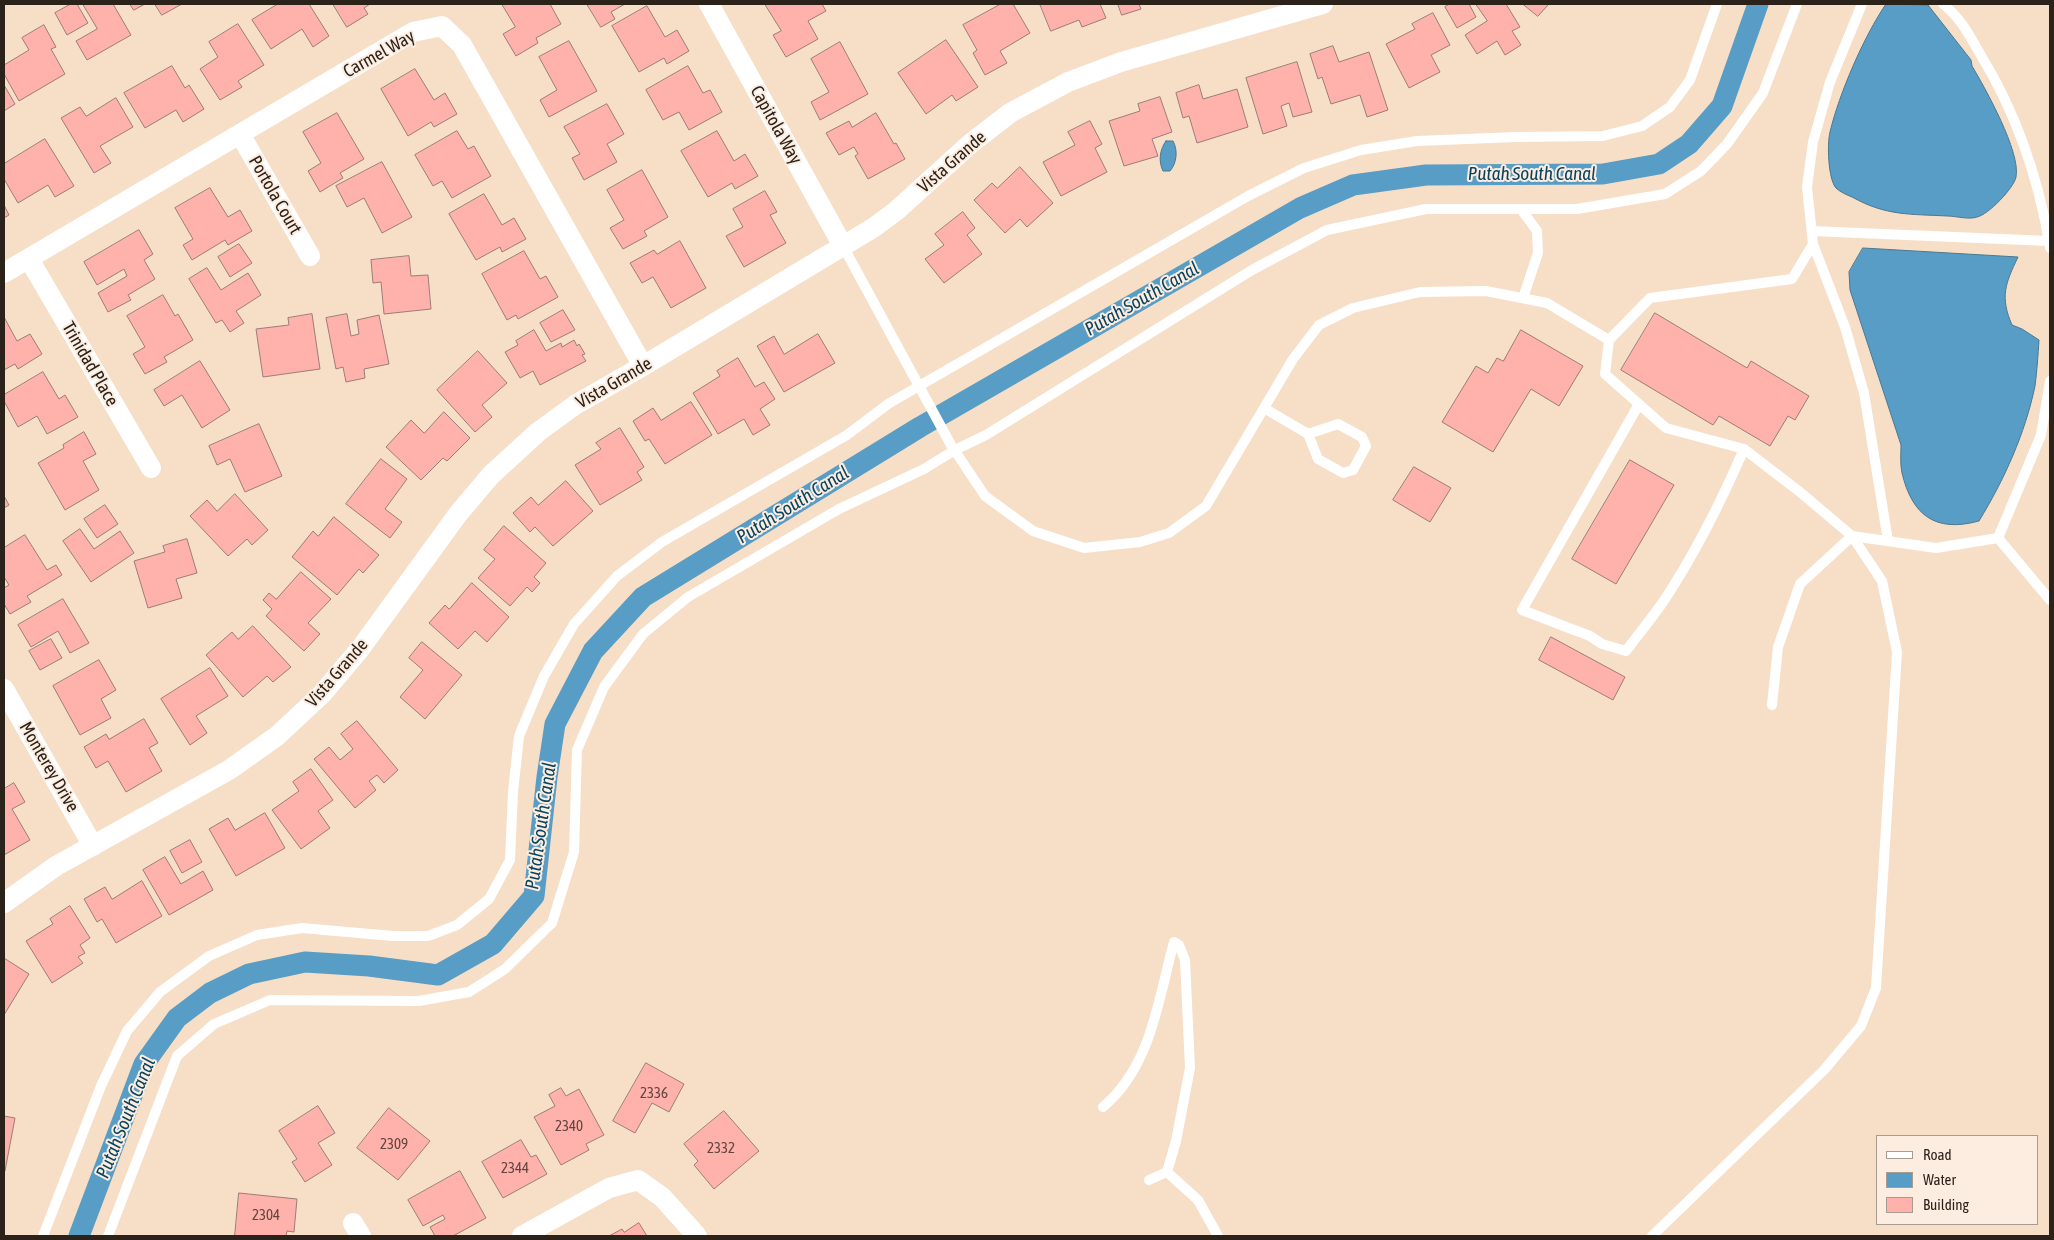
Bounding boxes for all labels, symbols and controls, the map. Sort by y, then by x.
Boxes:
street label: Carmel Way [339,26,419,82]
street label: Capitola Way [746,82,806,168]
street label: Vista Grande [913,126,991,198]
street label: Portola Court [244,152,306,238]
water label: Putah South Canal [1468,163,1596,185]
water label: Putah South Canal [1081,257,1203,341]
street label: Trinidad Place [57,318,123,410]
street label: Vista Grande [572,353,656,413]
water label: Putah South Canal [733,461,853,549]
street label: Vista Grande [301,634,373,712]
street label: Monterey Drive [15,718,83,816]
water label: Putah South Canal [521,761,561,891]
water label: Putah South Canal [91,1054,161,1182]
house number: 2336 [640,1084,668,1102]
house number: 2340 [555,1117,583,1135]
house number: 2309 [380,1135,408,1153]
legend [1876,1135,2039,1225]
house number: 2332 [707,1139,735,1157]
text: Road [1923,1146,1952,1163]
house number: 2344 [501,1159,529,1177]
text: Water [1923,1171,1956,1188]
text: Building [1923,1196,1969,1213]
house number: 2304 [252,1206,280,1224]

